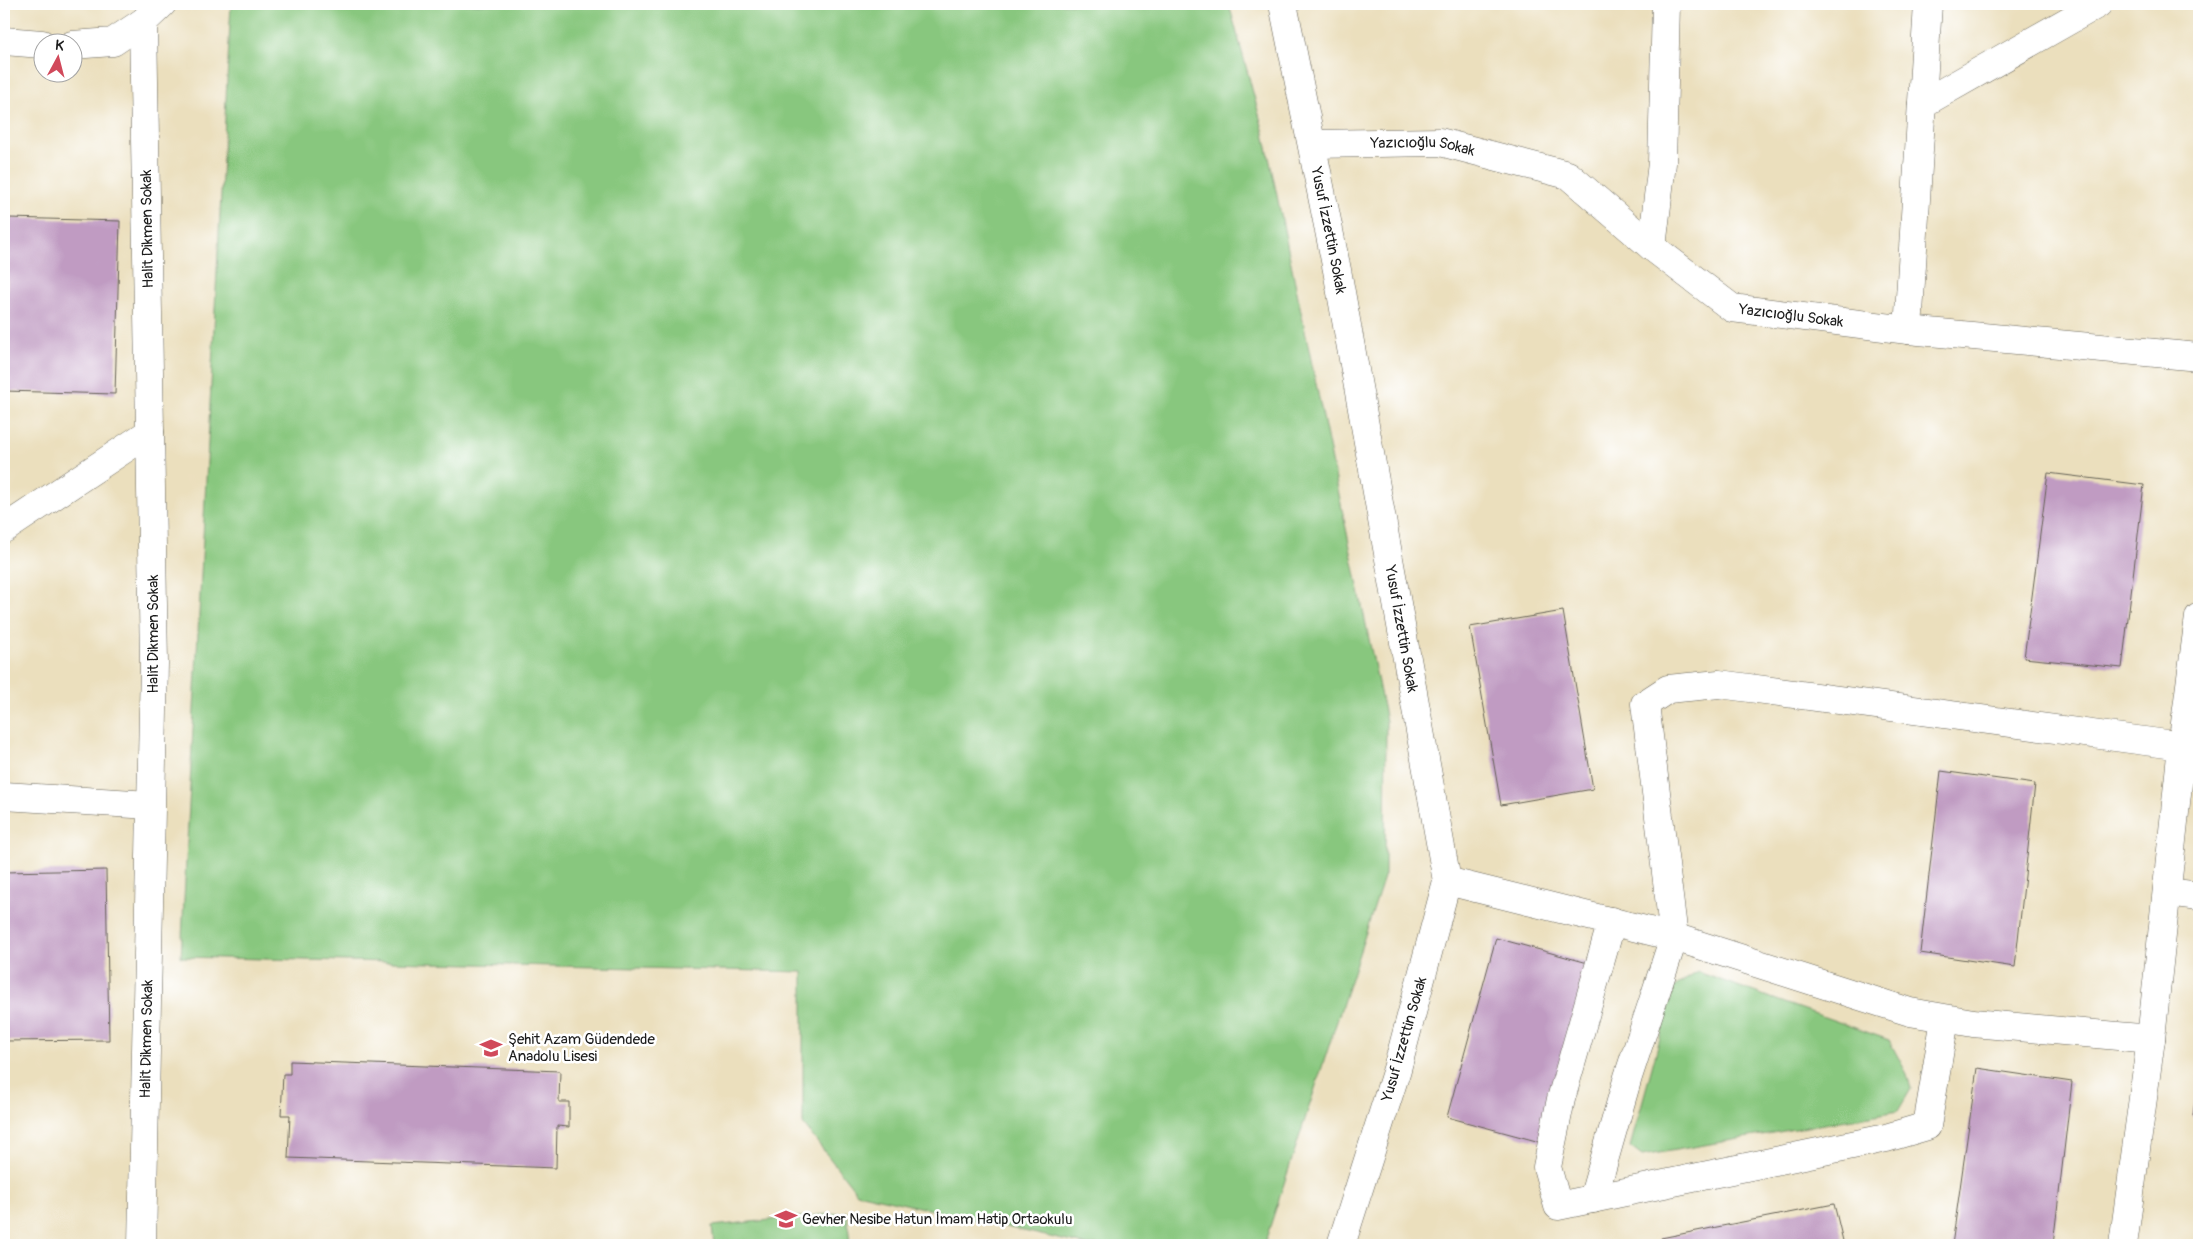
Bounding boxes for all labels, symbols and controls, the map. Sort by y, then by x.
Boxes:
north arrow [32,32,82,82]
text: K [54,37,65,55]
street label: Yazıcıoğlu Sokak [1369,133,1477,161]
street label: Yusuf İzzettin Sokak [1306,164,1350,296]
street label: Halit Dikmen Sokak [137,169,158,289]
street label: Yazıcıoğlu Sokak [1737,300,1845,332]
street label: Yusuf İzzettin Sokak [1380,563,1422,695]
street label: Halit Dikmen Sokak [144,574,163,693]
street label: Yusuf İzzettin Sokak [1377,974,1432,1105]
street label: Halit Dikmen Sokak [136,979,157,1099]
place label: Şehit Azam Güdendede Anadolu Lisesi [508,1030,656,1066]
school or university icon: Şehit Azam Güdendede Anadolu Lisesi [478,1035,504,1061]
school or university icon: Gevher Nesibe Hatun İmam Hatip Ortaokulu [773,1206,799,1232]
place label: Gevher Nesibe Hatun İmam Hatip Ortaokulu [802,1210,1072,1229]

